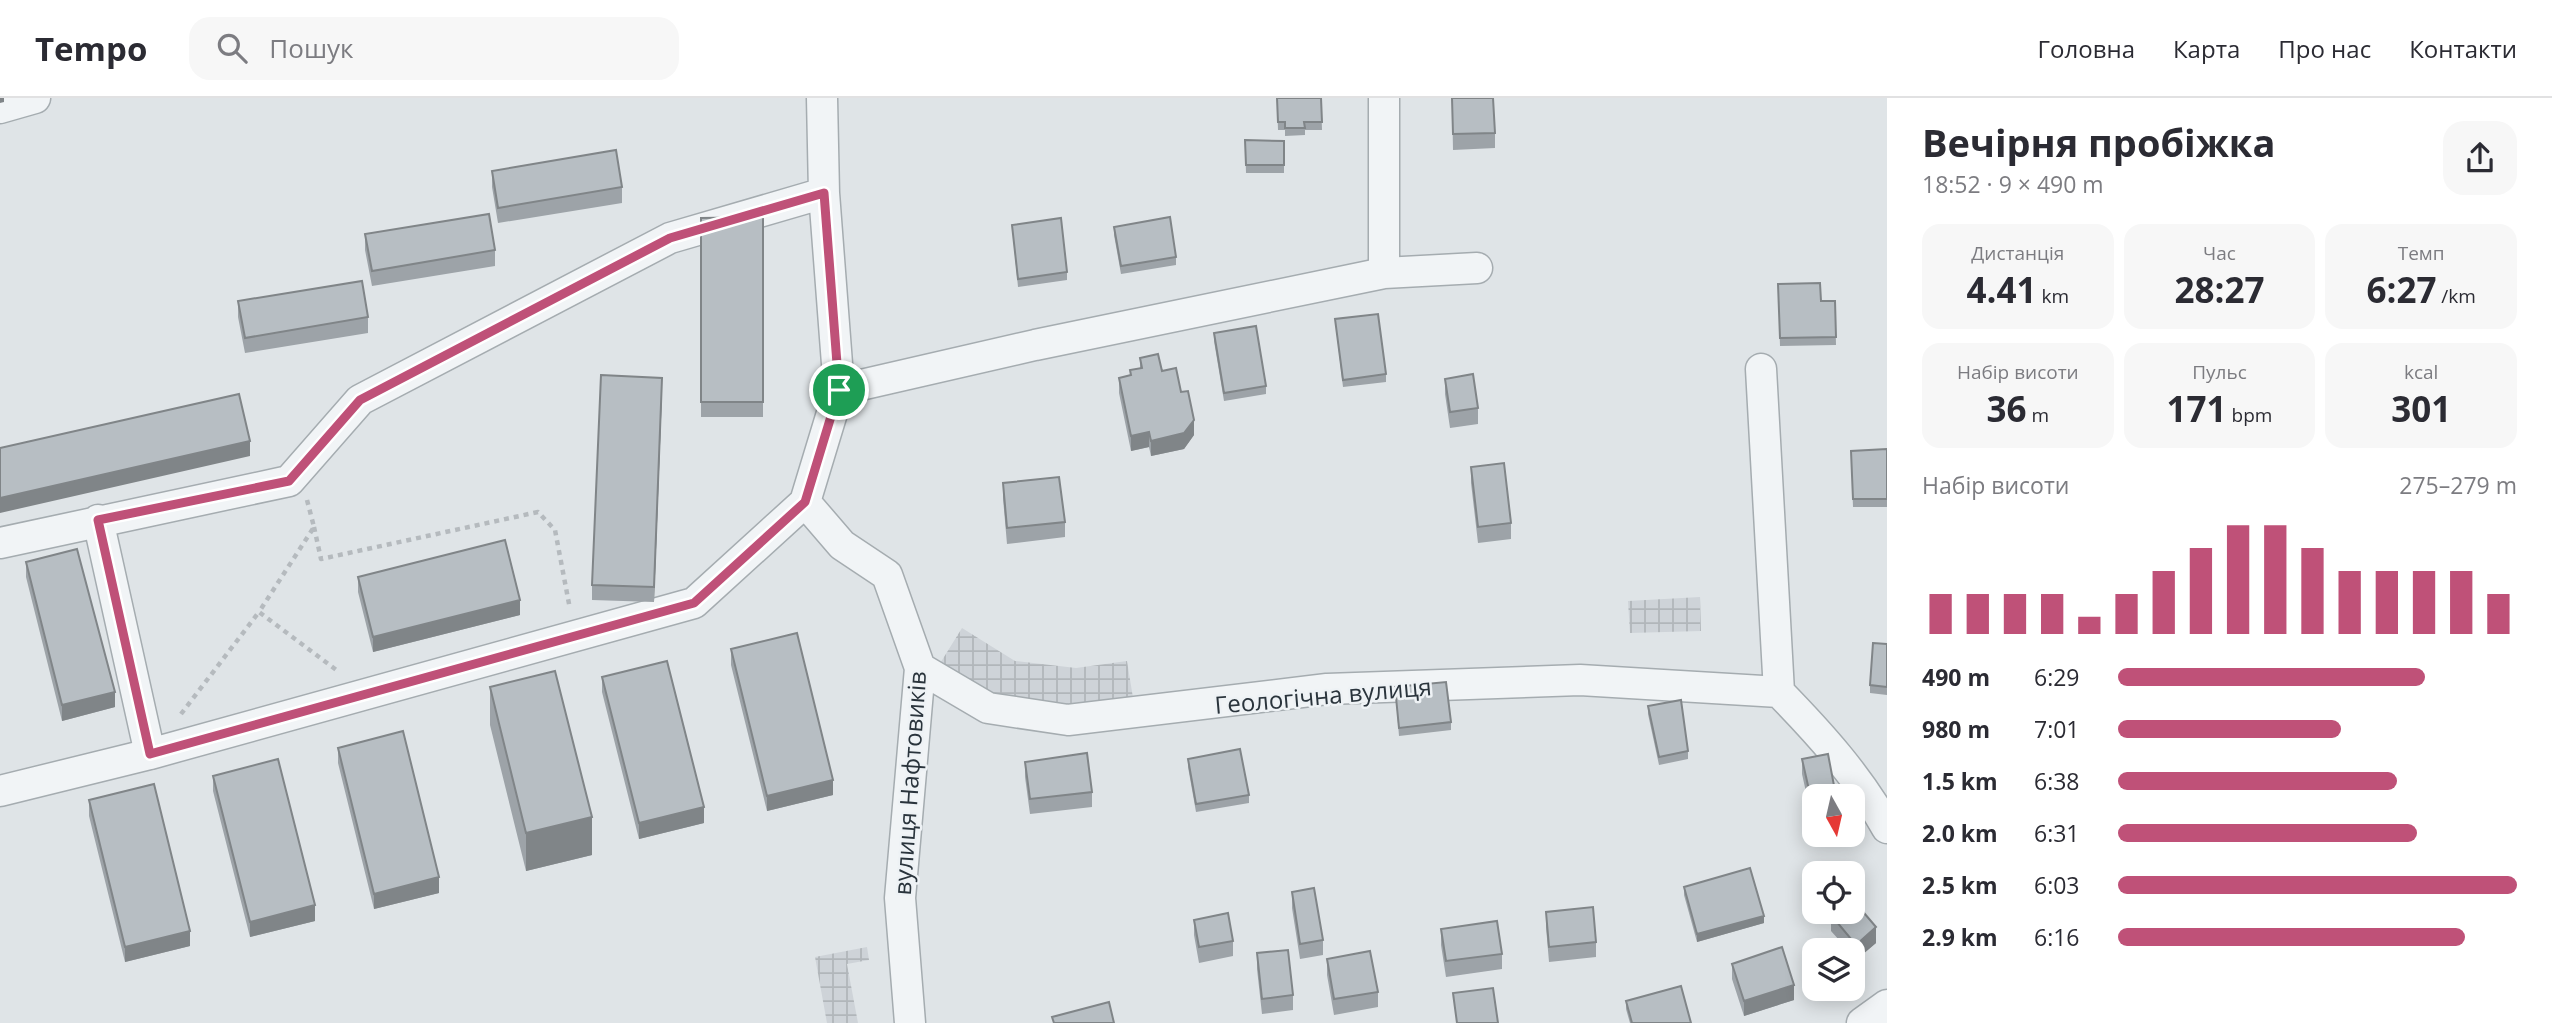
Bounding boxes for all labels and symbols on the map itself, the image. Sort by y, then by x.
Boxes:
pin [809,360,869,420]
street label: Геологічна вулиця [1213,669,1433,721]
street label: вулиця Нафтовиків [885,670,933,896]
north arrow [1802,784,1866,847]

